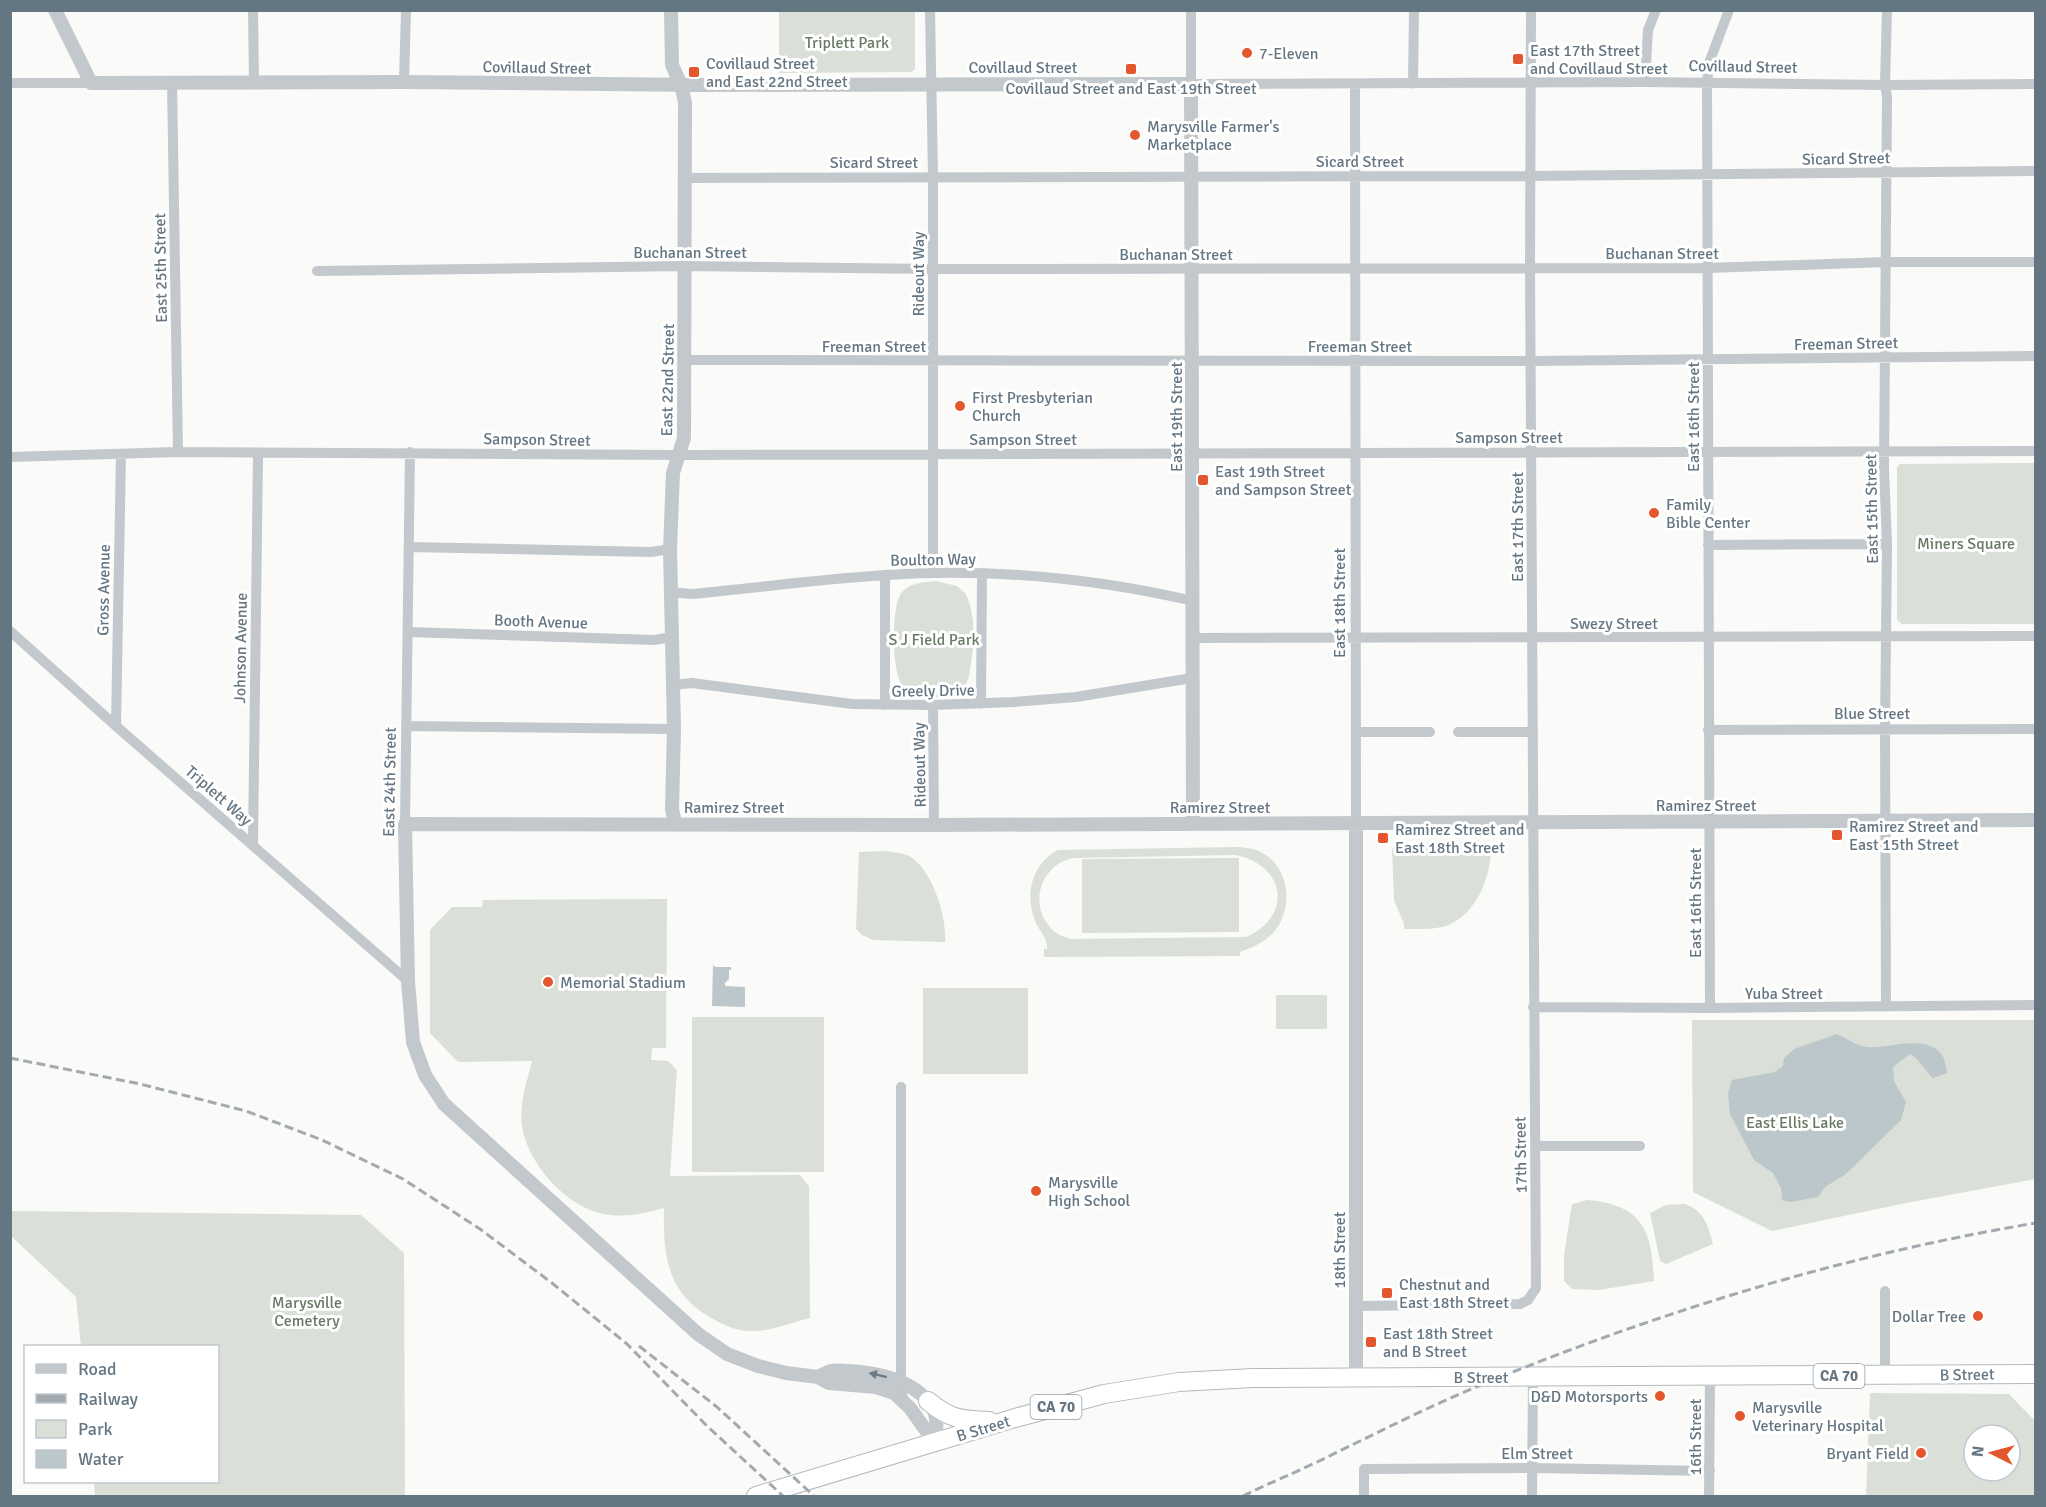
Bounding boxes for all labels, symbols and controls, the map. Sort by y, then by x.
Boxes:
park label: Triplett Park [805,33,889,53]
place label: East 17th Street and Covillaud Street [1530,41,1668,79]
place label: 7-Eleven [1259,44,1318,64]
marker: 7-Eleven [1240,46,1254,60]
marker: East 17th Street and Covillaud Street [1511,52,1525,66]
place label: Covillaud Street and East 22nd Street [706,54,848,92]
street label: Covillaud Street [1688,56,1798,78]
street label: Covillaud Street [482,57,592,79]
street label: Covillaud Street [969,58,1078,78]
marker: Covillaud Street and East 19th Street [1124,62,1138,76]
marker: Covillaud Street and East 22nd Street [687,65,701,79]
place label: Covillaud Street and East 19th Street [1005,79,1257,99]
place label: Marysville Farmer's Marketplace [1147,117,1280,155]
marker: Marysville Farmer's Marketplace [1128,128,1142,142]
street label: Sicard Street [1802,148,1891,170]
street label: Sicard Street [1316,152,1405,172]
street label: Sicard Street [830,153,919,173]
street label: East 25th Street [150,212,172,323]
street label: Rideout Way [909,231,929,317]
street label: Buchanan Street [633,243,747,263]
street label: Buchanan Street [1605,244,1719,264]
street label: Buchanan Street [1119,245,1233,265]
street label: East 22nd Street [657,323,679,437]
street label: Freeman Street [1794,333,1899,355]
street label: Freeman Street [822,337,927,357]
street label: Freeman Street [1308,337,1413,357]
street label: East 19th Street [1167,362,1187,472]
street label: East 16th Street [1684,362,1704,472]
place label: First Presbyterian Church [972,388,1093,426]
marker: First Presbyterian Church [953,399,967,413]
street label: Sampson Street [1455,428,1563,448]
street label: Sampson Street [483,429,591,451]
street label: Sampson Street [969,430,1077,450]
street label: East 15th Street [1861,453,1883,564]
place label: East 19th Street and Sampson Street [1215,462,1352,500]
street label: East 17th Street [1508,472,1528,582]
marker: East 19th Street and Sampson Street [1196,473,1210,487]
place label: Family Bible Center [1666,495,1750,533]
marker: Family Bible Center [1647,506,1661,520]
park label: Miners Square [1917,534,2015,554]
street label: Gross Avenue [93,544,115,636]
street label: East 18th Street [1330,548,1350,658]
street label: Boulton Way [890,549,977,571]
street label: Johnson Avenue [230,593,252,703]
street label: Booth Avenue [494,610,588,634]
street label: Swezy Street [1570,614,1658,634]
park label: S J Field Park [888,630,980,650]
street label: Greely Drive [891,680,975,702]
street label: Blue Street [1834,704,1910,724]
street label: Rideout Way [909,722,931,808]
street label: East 24th Street [379,726,401,837]
street label: Triplett Way [181,761,256,830]
street label: Ramirez Street [1656,796,1757,816]
street label: Ramirez Street [684,798,785,818]
street label: Ramirez Street [1170,798,1271,818]
place label: Ramirez Street and East 15th Street [1849,817,1978,855]
place label: Ramirez Street and East 18th Street [1395,820,1524,858]
marker: Ramirez Street and East 15th Street [1830,828,1844,842]
marker: Ramirez Street and East 18th Street [1376,831,1390,845]
street label: East 16th Street [1686,848,1706,958]
place label: Memorial Stadium [560,973,686,993]
marker: Memorial Stadium [541,975,555,989]
street label: Yuba Street [1745,984,1823,1004]
park label: East Ellis Lake [1746,1113,1844,1133]
street label: 17th Street [1510,1116,1532,1194]
place label: Marysville High School [1048,1173,1131,1211]
marker: Marysville High School [1029,1184,1043,1198]
street label: 18th Street [1330,1211,1350,1288]
place label: Chestnut and East 18th Street [1399,1275,1509,1313]
marker: Chestnut and East 18th Street [1380,1286,1394,1300]
park label: Marysville Cemetery [272,1293,342,1331]
place label: Dollar Tree [1892,1307,1966,1327]
marker: Dollar Tree [1971,1309,1985,1323]
place label: East 18th Street and B Street [1383,1324,1493,1362]
marker: East 18th Street and B Street [1364,1335,1378,1349]
legend [24,1345,219,1483]
text: Road [78,1358,117,1380]
road number: CA 70 [1814,1364,1864,1388]
street label: B Street [1939,1365,1995,1385]
street label: B Street [1454,1368,1509,1388]
one-way arrow [869,1370,888,1380]
place label: D&D Motorsports [1530,1387,1648,1407]
text: Railway [78,1388,139,1410]
marker: D&D Motorsports [1653,1389,1667,1403]
road number: CA 70 [1030,1395,1082,1419]
street label: 16th Street [1686,1398,1706,1475]
place label: Marysville Veterinary Hospital [1752,1398,1884,1436]
marker: Marysville Veterinary Hospital [1733,1409,1747,1423]
street label: B Street [954,1411,1013,1447]
text: Park [78,1418,113,1440]
north arrow [1962,1423,2022,1483]
street label: Elm Street [1501,1444,1573,1464]
place label: Bryant Field [1826,1444,1909,1464]
text: N [1968,1445,1989,1458]
marker: Bryant Field [1914,1446,1928,1460]
text: Water [78,1448,124,1470]

